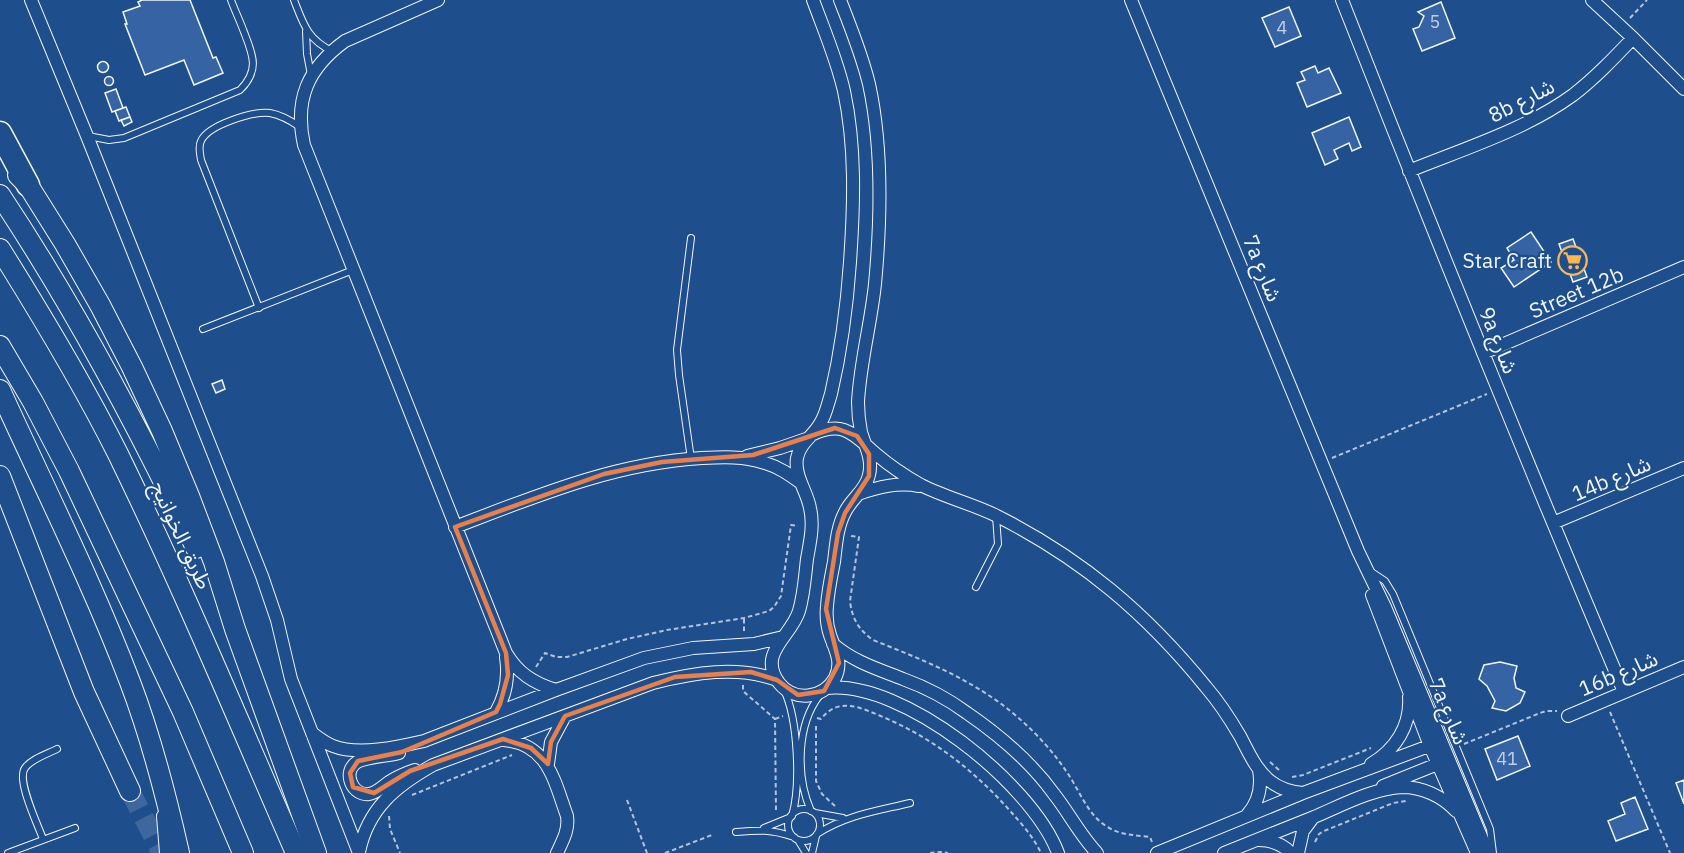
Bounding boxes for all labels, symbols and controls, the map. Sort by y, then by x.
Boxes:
house number: 5 [1430,10,1440,33]
house number: 4 [1277,16,1288,39]
street label: 8b شارع [1483,71,1560,130]
street label: 7a شارع [1235,230,1289,306]
supermarket icon: Star Craft [1557,244,1589,276]
place label: Star Craft [1462,246,1552,274]
street label: Street 12b [1525,260,1627,324]
street label: 9a شارع [1471,302,1525,378]
street label: 14b شارع [1567,449,1656,509]
street label: طريق الخوانيج [143,477,219,594]
street label: 16b شارع [1574,644,1663,704]
street label: 7a شارع [1421,673,1476,749]
house number: 41 [1496,747,1518,770]

